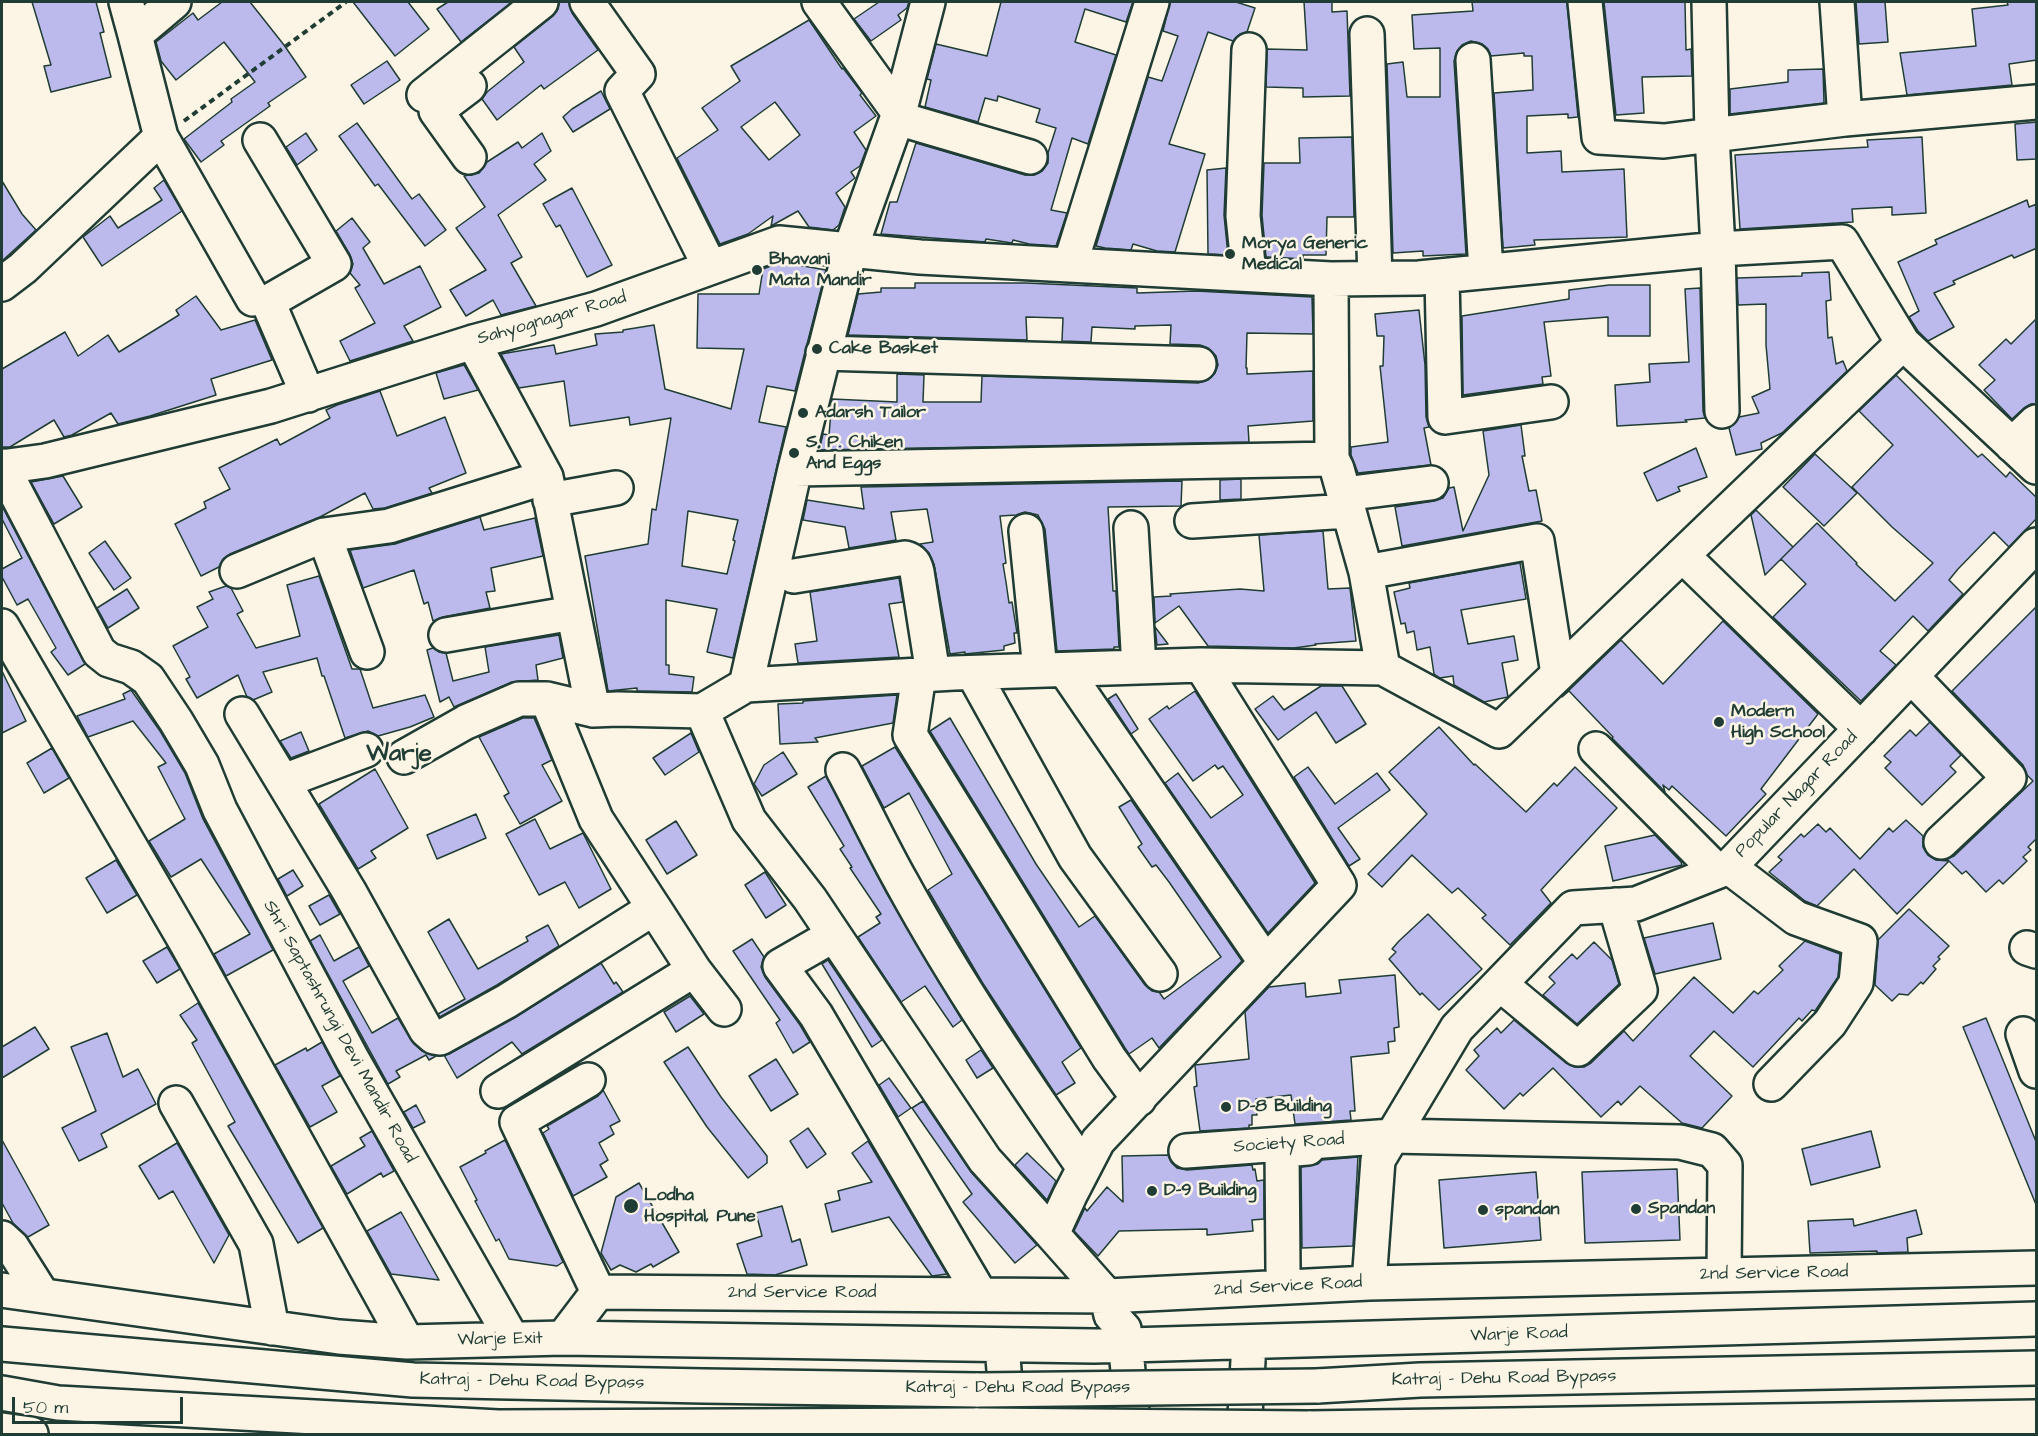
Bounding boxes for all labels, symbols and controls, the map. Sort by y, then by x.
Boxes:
place label: Morya Generic Medical [1242,233,1368,276]
marker: Morya Generic Medical [1223,247,1237,261]
place label: Bhavani Mata Mandir [769,249,872,292]
marker: Bhavani Mata Mandir [750,263,764,277]
street label: Sahyognagar Road [475,287,629,351]
place label: Cake Basket [829,338,938,360]
marker: Cake Basket [810,342,824,356]
place label: Adarsh Tailor [815,402,926,424]
marker: Adarsh Tailor [796,406,810,420]
place label: S. P. Chiken And Eggs [806,432,903,474]
marker: S. P. Chiken And Eggs [787,446,801,460]
place label: Modern High School [1731,701,1825,744]
marker: Modern High School [1712,715,1726,729]
street label: Popular Nagar Road [1731,727,1863,863]
district label: Warje [366,741,432,769]
street label: Shri Saptashrungi Devi Mandir Road [258,897,420,1167]
place label: D-8 Building [1238,1096,1332,1118]
marker: D-8 Building [1219,1100,1233,1114]
street label: Society Road [1233,1129,1345,1159]
place label: D-9 Building [1164,1180,1256,1202]
marker: D-9 Building [1145,1184,1159,1198]
place label: Lodha Hospital, Pune [644,1185,756,1228]
marker: Lodha Hospital, Pune [622,1197,640,1215]
place label: Spandan [1648,1198,1715,1220]
place label: spandan [1495,1199,1560,1221]
marker: Spandan [1629,1202,1643,1216]
marker: spandan [1476,1203,1490,1217]
street label: 2nd Service Road [1699,1262,1849,1286]
street label: 2nd Service Road [1213,1272,1363,1302]
street label: 2nd Service Road [728,1282,876,1304]
street label: Warje Road [1470,1323,1568,1347]
street label: Warje Exit [457,1328,543,1352]
street label: Katraj - Dehu Road Bypass [1391,1366,1617,1392]
street label: Katraj - Dehu Road Bypass [419,1369,645,1395]
street label: Katraj - Dehu Road Bypass [906,1377,1130,1399]
scale bar [15,1385,186,1423]
text: 50 m [23,1395,68,1420]

